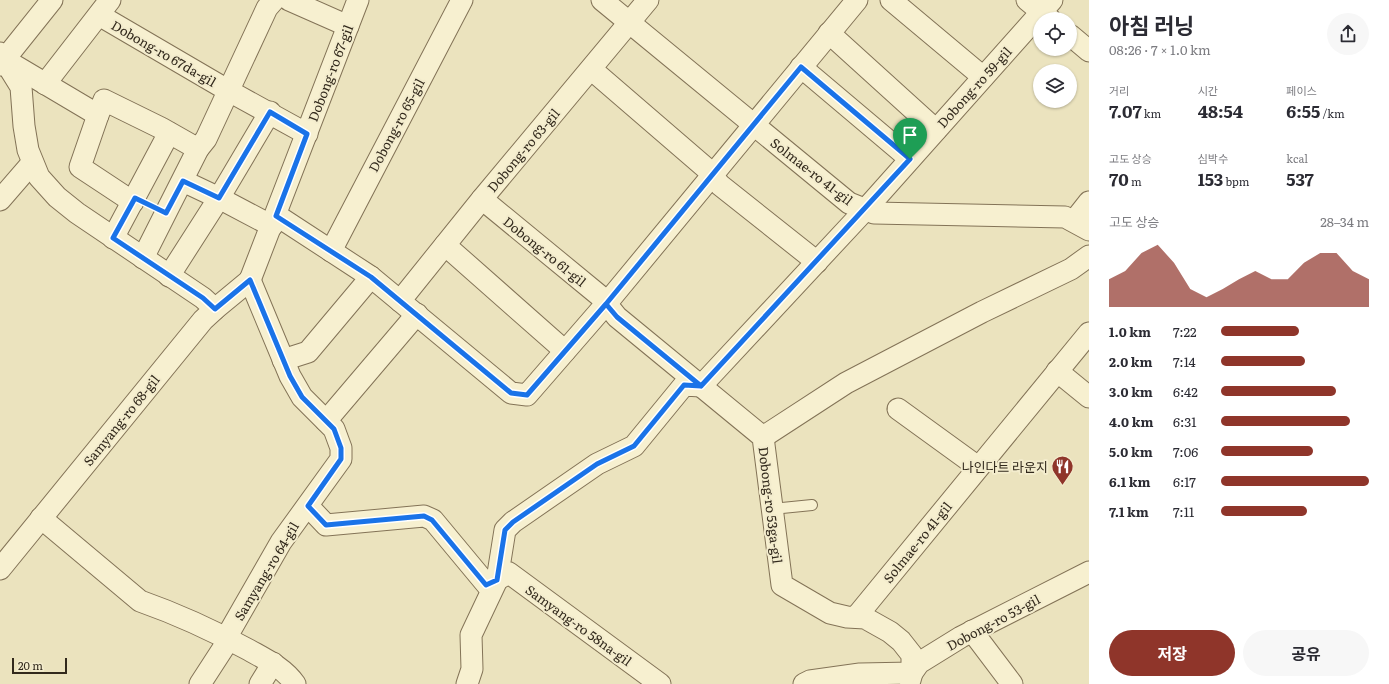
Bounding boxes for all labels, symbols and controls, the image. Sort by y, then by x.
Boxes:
text: 아침 러닝 [1109,8,1194,41]
map controls [1033,12,1077,108]
button: locate [1033,12,1077,56]
button: share [1327,13,1369,55]
street label: Dobong-ro 67da-gil [108,15,221,91]
street label: Dobong-ro 67-gil [303,21,357,124]
text: 08:26 · 7 × 1.0 km [1109,40,1211,59]
street label: Dobong-ro 59-gil [932,42,1016,132]
button: layers [1033,64,1077,108]
street label: Dobong-ro 65-gil [363,74,429,175]
text: 거리 [1109,82,1129,98]
text: 시간 [1198,82,1218,98]
text: 페이스 [1286,82,1317,98]
text: 7.07 [1109,98,1142,123]
text: 48:54 [1198,98,1243,123]
text: 6:55 [1286,98,1320,123]
street label: Dobong-ro 63-gil [482,104,564,196]
text: km [1142,105,1161,121]
text: /km [1320,105,1345,121]
pin [893,118,927,159]
icon: arrive [899,124,921,146]
street label: Solmae-ro 41-gil [767,133,858,210]
text: 고도 상승 [1109,150,1152,166]
text: 심박수 [1198,150,1228,166]
text: kcal [1286,150,1308,166]
text: 70 [1109,166,1129,191]
text: 153 [1198,166,1223,191]
text: 537 [1286,166,1314,191]
text: m [1129,173,1142,189]
text: bpm [1223,173,1249,189]
street label: Dobong-ro 61-gil [499,211,591,291]
text: 고도 상승 [1109,212,1159,231]
text: 28–34 m [1320,212,1369,231]
text: 1.0 km [1109,322,1151,341]
text: 7:22 [1173,322,1197,341]
text: 2.0 km [1109,352,1153,371]
text: 7:14 [1173,352,1196,371]
street label: Samyang-ro 68-gil [78,370,164,469]
text: 3.0 km [1109,382,1153,401]
text: 6:42 [1173,382,1198,401]
text: 4.0 km [1109,412,1153,431]
text: 6:31 [1173,412,1197,431]
text: 5.0 km [1109,442,1153,461]
text: 7:06 [1173,442,1198,461]
street label: Dobong-ro 53ga-gil [754,445,788,565]
restaurant icon: 나인다트 라운지 [1050,453,1076,486]
place label: 나인다트 라운지 [962,457,1048,476]
text: 6.1 km [1109,472,1151,491]
text: 6:17 [1173,472,1196,491]
street label: Solmae-ro 41-gil [878,497,956,587]
text: 7.1 km [1109,502,1149,521]
text: 7:11 [1173,502,1194,521]
street label: Samyang-ro 64-gil [229,518,303,624]
street label: Samyang-ro 58na-gil [522,580,637,670]
street label: Dobong-ro 53-gil [943,589,1044,655]
button: 저장 [1109,630,1235,676]
button: 공유 [1243,630,1369,676]
scale bar [12,656,67,675]
text: 20 m [18,657,43,673]

